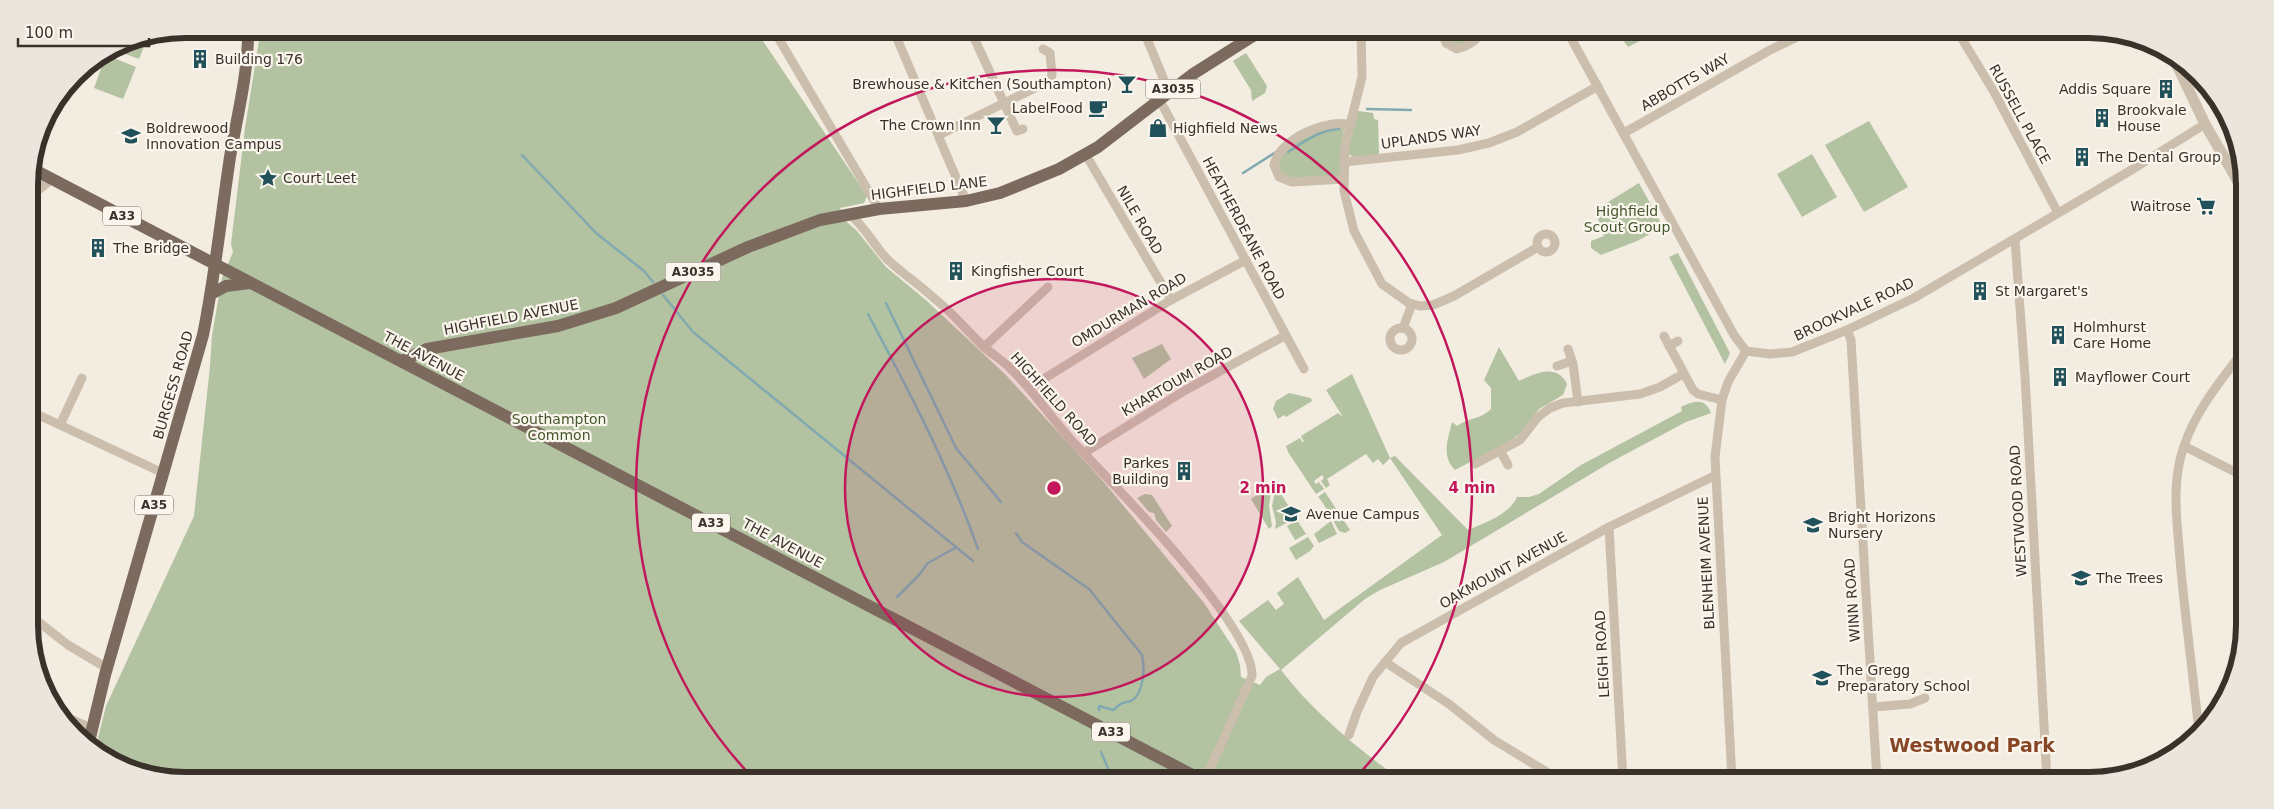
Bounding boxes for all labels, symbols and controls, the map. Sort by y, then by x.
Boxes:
scale bar [18,15,149,47]
text: 100 m [25,24,73,42]
building icon: Building 176 [189,48,211,70]
street label: ABBOTTS WAY [1638,50,1733,114]
place label: Building 176 [215,51,303,67]
street label: RUSSELL PLACE [1986,62,2054,166]
bar icon: Brewhouse & Kitchen (Southampton) [1116,73,1138,95]
place label: Brewhouse & Kitchen (Southampton) [852,76,1112,92]
building icon: Addis Square [2155,78,2177,100]
road number: A3035 [1146,80,1200,98]
place label: Addis Square [2059,81,2151,97]
cafe icon: LabelFood [1087,97,1109,119]
place label: LabelFood [1012,100,1083,116]
place label: Brookvale House [2117,102,2187,134]
building icon: Brookvale House [2091,107,2113,129]
bar icon: The Crown Inn [985,114,1007,136]
place label: The Crown Inn [879,117,981,133]
shop icon: Highfield News [1147,117,1169,139]
place label: Boldrewood Innovation Campus [146,120,282,152]
place label: Highfield News [1173,120,1278,136]
street label: UPLANDS WAY [1380,122,1483,152]
school or university icon: Boldrewood Innovation Campus [120,125,142,147]
building icon: The Dental Group [2071,146,2093,168]
place label: The Dental Group [2096,149,2221,165]
street label: HEATHERDEANE ROAD [1200,154,1288,302]
place icon: Court Leet [257,167,279,189]
place label: Court Leet [283,170,357,186]
street label: HIGHFIELD LANE [870,173,988,203]
street label: NILE ROAD [1114,183,1166,257]
supermarket icon: Waitrose [2195,195,2217,217]
place label: Waitrose [2130,198,2191,214]
park label: Highfield Scout Group [1584,203,1670,235]
road number: A33 [103,207,141,226]
building icon: The Bridge [87,237,109,259]
place label: The Bridge [112,240,189,256]
building icon: Kingfisher Court [945,260,967,282]
road number: A3035 [666,262,720,282]
place label: Kingfisher Court [971,263,1085,279]
street label: OMDURMAN ROAD [1069,269,1189,351]
street label: BROOKVALE ROAD [1791,274,1917,344]
building icon: St Margaret's [1969,280,1991,302]
place label: St Margaret's [1995,283,2088,299]
street label: HIGHFIELD AVENUE [442,296,580,338]
place label: Holmhurst Care Home [2073,319,2151,351]
building icon: Holmhurst Care Home [2047,324,2069,346]
street label: THE AVENUE [380,328,467,384]
street label: BURGESS ROAD [150,329,196,441]
street label: KHARTOUM ROAD [1119,343,1235,419]
street label: HIGHFIELD ROAD [1008,349,1100,449]
building icon: Mayflower Court [2049,366,2071,388]
place label: Mayflower Court [2075,369,2191,385]
park label: Southampton Common [512,411,606,443]
street label: WESTWOOD ROAD [2007,445,2029,577]
place label: Parkes Building [1112,455,1169,487]
building icon: Parkes Building [1173,460,1195,482]
centre of rings [1045,479,1063,497]
text: 2 min [1239,479,1287,497]
text: 4 min [1448,479,1496,497]
road number: A35 [135,496,173,514]
street label: BLENHEIM AVENUE [1695,496,1717,630]
school or university icon: Avenue Campus [1280,503,1302,525]
place label: Avenue Campus [1306,506,1420,522]
place label: Bright Horizons Nursery [1828,509,1936,541]
road number: A33 [692,514,730,532]
school or university icon: Bright Horizons Nursery [1802,514,1824,536]
street label: THE AVENUE [739,515,826,571]
street label: OAKMOUNT AVENUE [1437,528,1569,612]
street label: WINN ROAD [1841,557,1863,643]
school or university icon: The Trees [2070,567,2092,589]
place label: The Trees [2095,570,2163,586]
street label: LEIGH ROAD [1592,610,1612,698]
place label: The Gregg Preparatory School [1836,662,1970,694]
school or university icon: The Gregg Preparatory School [1811,667,1833,689]
road number: A33 [1092,722,1130,742]
district label: Westwood Park [1889,734,2055,756]

